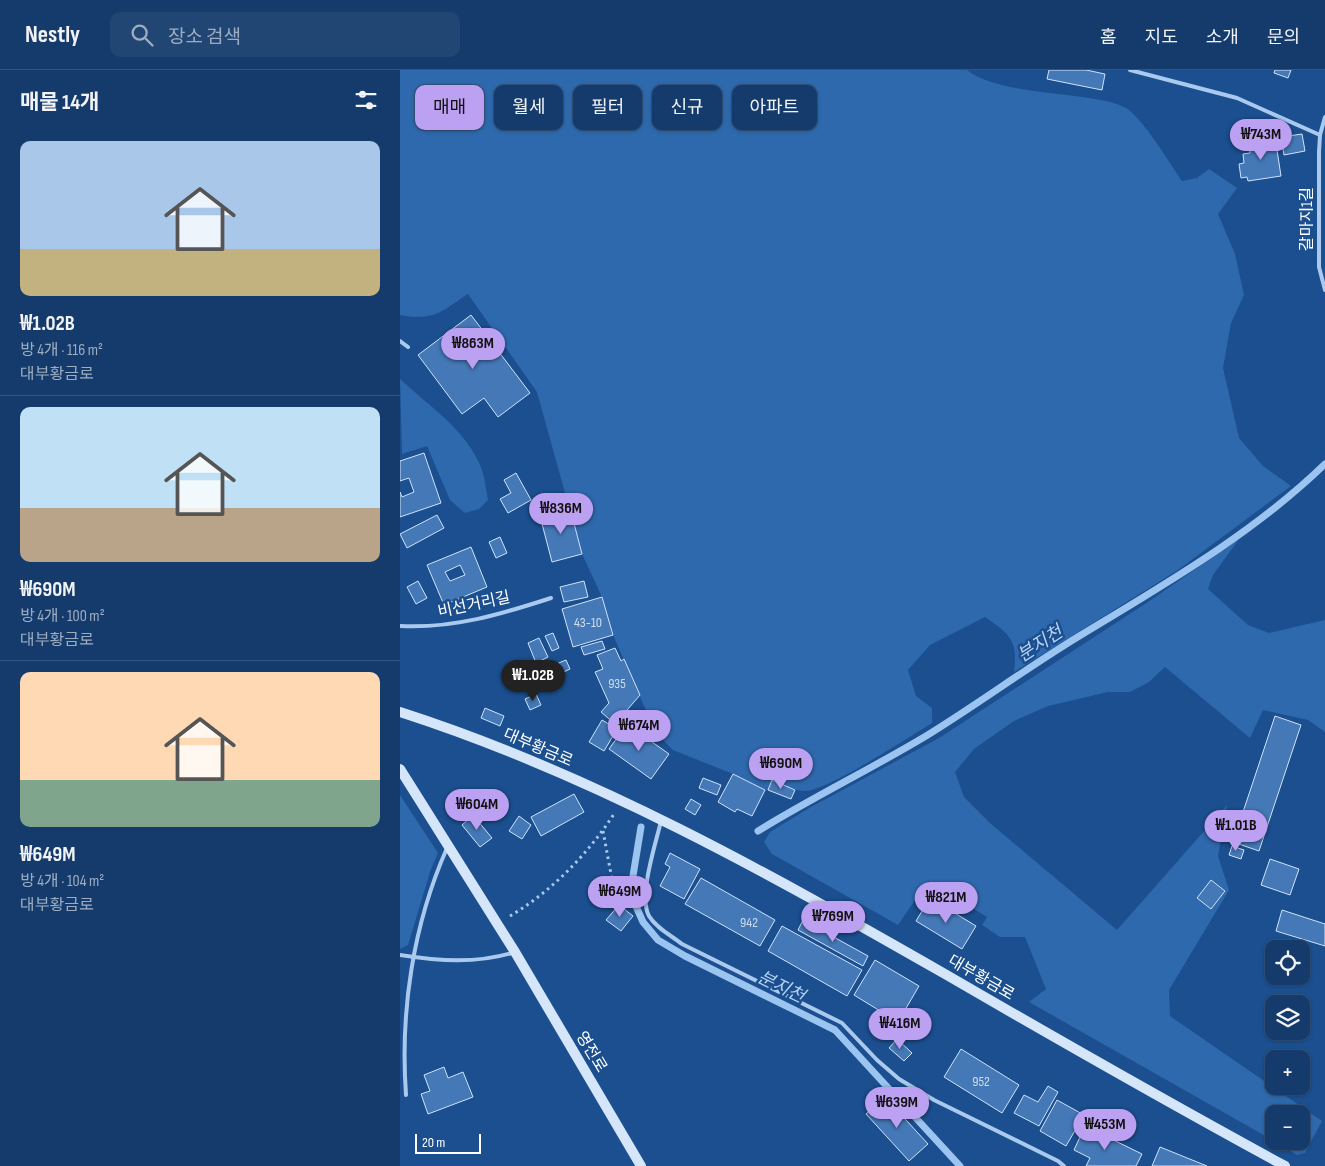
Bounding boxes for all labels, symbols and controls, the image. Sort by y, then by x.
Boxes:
search box [110,12,460,57]
text: Nestly [25,20,80,49]
icon: search [128,21,156,49]
text: 장소 검색 [168,26,241,49]
text: 홈 [1100,27,1117,48]
text: 지도 [1145,27,1178,48]
text: 소개 [1206,27,1239,48]
text: 문의 [1267,27,1300,48]
chip: 매매 [415,85,484,130]
chip: 월세 [494,85,563,130]
chip: 필터 [573,85,642,130]
chip: 신규 [652,85,722,130]
chip: 아파트 [732,85,817,130]
icon: filters [352,86,380,114]
text: 매물 14개 [20,90,99,115]
pin: ₩743M [1226,118,1296,161]
text: ₩743M [1241,125,1281,144]
icon: home [155,174,245,264]
street label: 갈마지1길 [1298,187,1317,251]
text: ₩1.02B [20,311,75,336]
pin: ₩863M [438,328,508,370]
text: ₩863M [452,334,494,353]
text: 방 4개 · 116 m² [20,341,103,360]
text: 대부황금로 [20,365,94,384]
icon: home [155,439,245,529]
pin: ₩836M [526,492,596,535]
text: ₩836M [540,499,582,518]
text: ₩690M [20,577,75,602]
street label: 비선거리길 [436,588,512,622]
text: 방 4개 · 100 m² [20,607,105,626]
house number: 43-10 [574,614,602,631]
water label: 분지천 [1013,620,1069,666]
text: 대부황금로 [20,631,94,650]
pin: ₩1.02B [492,660,574,702]
text: ₩1.02B [512,666,554,685]
house number: 935 [608,675,626,692]
icon: home [155,704,245,794]
pin: ₩674M [604,710,674,752]
text: ₩674M [619,716,659,735]
street label: 대부황금로 [500,725,576,771]
pin: ₩690M [746,748,816,790]
text: ₩690M [760,754,802,773]
pin: ₩604M [442,788,512,831]
text: ₩604M [456,795,498,814]
pin: ₩1.01B [1195,810,1277,852]
text: ₩1.01B [1215,816,1257,835]
text: ₩649M [20,842,76,867]
text: 방 4개 · 104 m² [20,872,104,891]
pin: ₩649M [585,876,655,918]
text: ₩649M [599,882,641,901]
pin: ₩821M [911,882,981,924]
text: ₩821M [926,888,966,907]
text: 대부황금로 [20,896,94,915]
pin: ₩769M [798,900,868,943]
text: ₩769M [812,907,854,926]
house number: 942 [740,914,758,931]
map controls [1265,940,1310,1150]
button: locate [1265,940,1310,985]
street label: 대부황금로 [944,951,1018,1005]
water label: 분지천 [754,967,810,1008]
button: layers [1265,995,1310,1040]
pin: ₩416M [865,1008,935,1050]
text: ₩416M [880,1014,920,1033]
street label: 영전로 [571,1028,611,1076]
button: + [1265,1050,1310,1095]
house number: 952 [972,1073,990,1090]
pin: ₩639M [862,1086,932,1129]
text: ₩639M [876,1093,918,1112]
button: − [1265,1105,1310,1150]
pin: ₩453M [1070,1108,1140,1151]
text: ₩453M [1084,1115,1126,1134]
scale bar [415,1131,481,1154]
text: 20 m [422,1134,445,1151]

